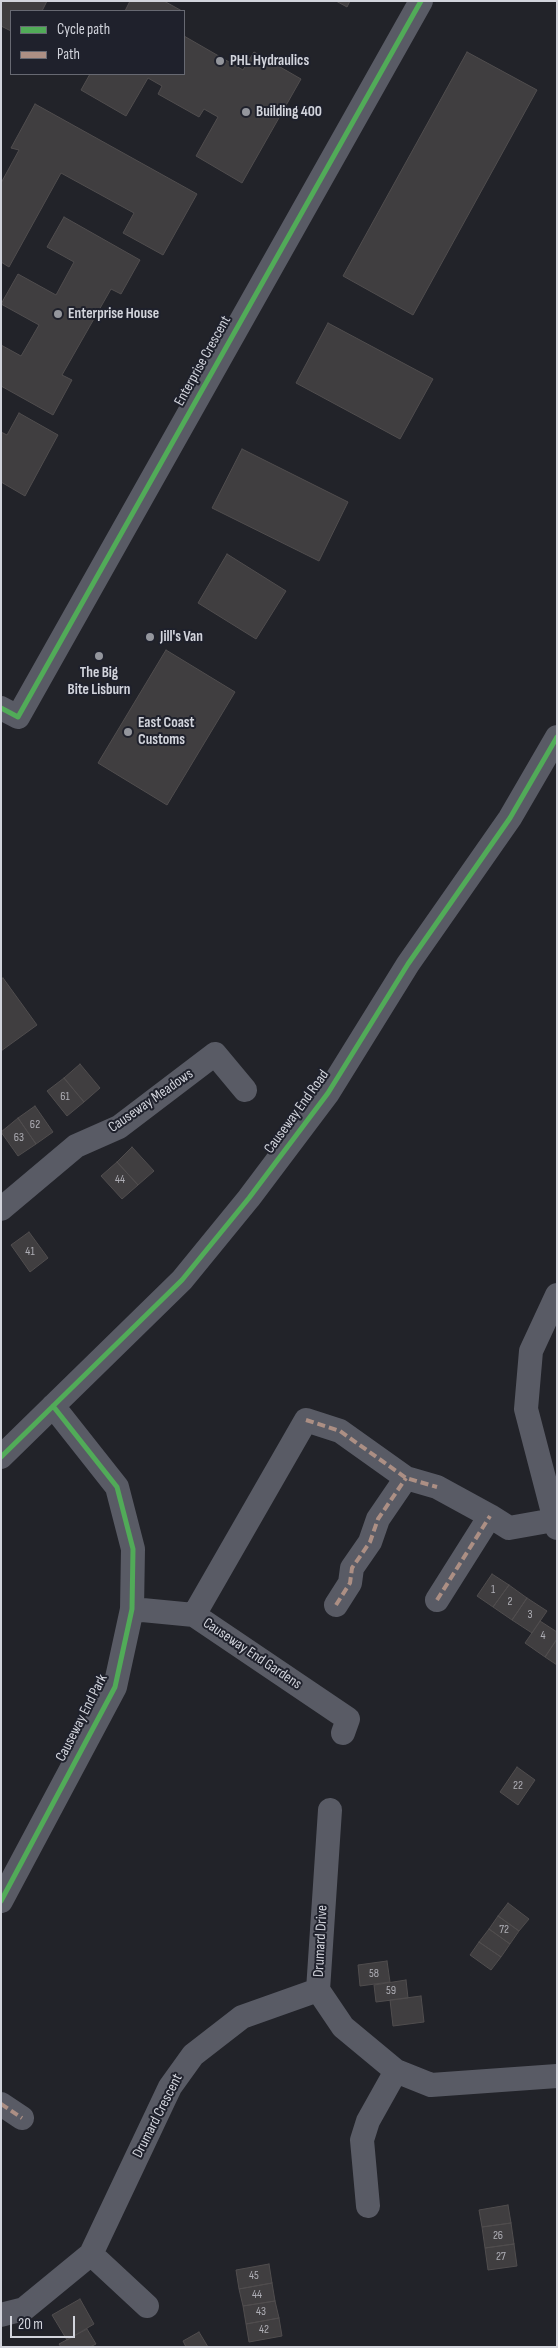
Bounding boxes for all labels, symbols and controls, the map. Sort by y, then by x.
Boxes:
legend [10,10,185,75]
text: Cycle path [57,20,110,39]
text: Path [57,45,80,64]
place label: PHL Hydraulics [230,52,309,70]
marker: PHL Hydraulics [214,55,226,67]
place label: Building 400 [256,103,322,121]
marker: Building 400 [240,106,252,118]
place label: Enterprise House [68,305,159,323]
marker: Enterprise House [52,308,64,320]
street label: Enterprise Crescent [171,313,235,409]
place label: Jill's Van [160,628,203,646]
marker: Jill's Van [144,631,156,643]
marker: The Big Bite Lisburn [93,650,105,662]
place label: The Big Bite Lisburn [68,664,130,699]
place label: East Coast Customs [138,714,195,749]
marker: East Coast Customs [122,726,134,738]
street label: Causeway Meadows [105,1065,197,1137]
street label: Causeway End Road [261,1067,333,1157]
house number: 61 [60,1090,70,1104]
house number: 62 [30,1118,40,1132]
house number: 63 [14,1131,24,1145]
house number: 44 [115,1173,125,1187]
house number: 41 [25,1245,35,1259]
house number: 1 [491,1583,495,1597]
house number: 2 [508,1595,512,1609]
house number: 3 [527,1608,533,1622]
street label: Causeway End Gardens [199,1614,305,1694]
house number: 4 [540,1629,546,1643]
street label: Causeway End Park [52,1671,112,1765]
house number: 22 [513,1779,523,1793]
street label: Drumard Drive [310,1904,332,1978]
house number: 72 [499,1923,509,1937]
house number: 58 [369,1967,379,1981]
house number: 59 [386,1984,396,1998]
street label: Drumard Crescent [129,2071,187,2161]
house number: 26 [493,2229,503,2243]
house number: 27 [496,2250,506,2264]
house number: 45 [249,2269,259,2283]
house number: 44 [252,2288,262,2302]
house number: 43 [256,2305,266,2319]
scale bar [12,2306,78,2338]
text: 20 m [18,2315,43,2334]
house number: 42 [259,2323,269,2337]

